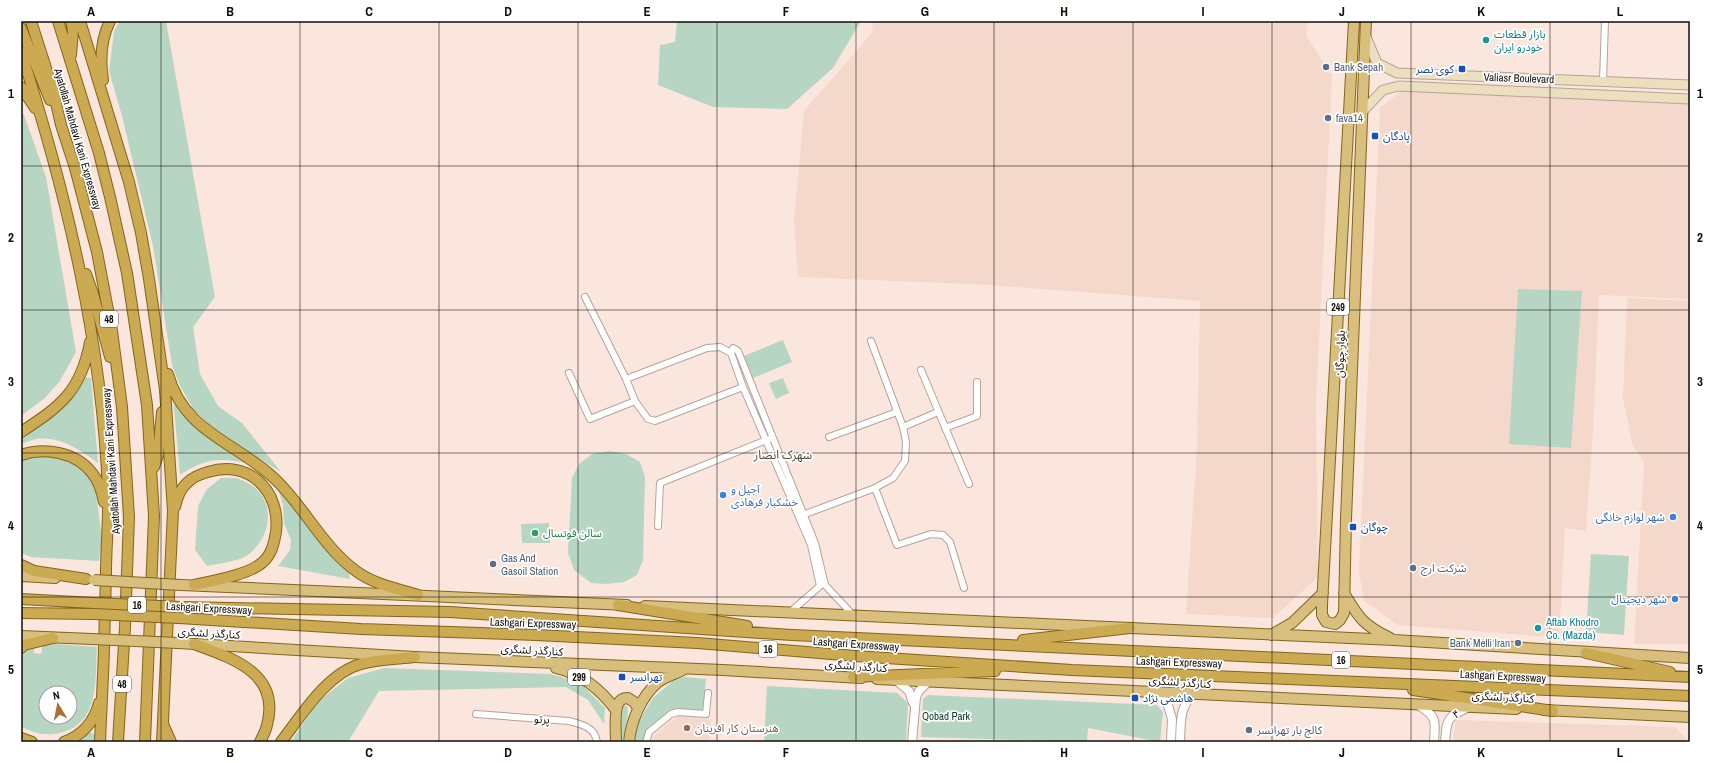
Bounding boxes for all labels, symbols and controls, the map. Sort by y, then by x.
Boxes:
text: A [87,3,95,20]
text: B [226,3,234,20]
text: C [365,3,373,20]
text: D [504,3,512,20]
text: E [643,3,651,20]
text: F [783,3,790,20]
text: G [921,3,929,20]
text: H [1060,3,1068,20]
text: I [1202,3,1205,20]
text: J [1339,3,1345,20]
text: K [1477,3,1485,20]
text: L [1617,3,1624,20]
place label: بازار قطعات خودرو ایران [1494,27,1546,54]
marker: بازار قطعات خودرو ایران [1481,35,1491,45]
place label: Bank Sepah [1334,60,1383,74]
marker: Bank Sepah [1321,62,1331,72]
place label: کوی نصر [1415,62,1454,76]
marker: کوی نصر [1457,64,1467,74]
street label: Ayatollah Mahdavi Kani Expressway [51,66,105,212]
street label: Valiasr Boulevard [1484,70,1554,86]
text: 1 [8,85,14,102]
text: 1 [1697,85,1703,102]
place label: fava14 [1336,111,1363,125]
marker: fava14 [1323,113,1333,123]
place label: پادگان [1383,129,1410,144]
marker: پادگان [1370,131,1380,141]
text: 2 [8,229,14,246]
text: 2 [1697,229,1703,246]
road number: 249 [1327,299,1349,315]
road number: 48 [100,311,118,327]
street label: بلوار چوگان [1332,330,1349,378]
text: 3 [8,373,14,390]
text: 3 [1697,373,1703,390]
street label: Ayatollah Mahdavi Kani Expressway [99,387,123,535]
district label: شهرک انصار [753,447,812,463]
place label: آجیل و خشکبار فرهادی [731,482,798,509]
marker: آجیل و خشکبار فرهادی [718,490,728,500]
place label: شهر لوازم خانگی [1596,510,1665,525]
marker: شهر لوازم خانگی [1668,512,1678,522]
text: 4 [8,517,14,534]
text: 4 [1697,517,1703,534]
place label: چوگان [1361,520,1388,535]
marker: چوگان [1348,522,1358,532]
place label: سالن فوتسال [543,526,602,540]
marker: سالن فوتسال [530,528,540,538]
place label: Gas And Gasoil Station [501,551,558,578]
marker: Gas And Gasoil Station [488,559,498,569]
place label: شرکت ارج [1421,561,1467,576]
marker: شرکت ارج [1408,563,1418,573]
place label: شهر دیجیتال [1611,592,1667,606]
marker: شهر دیجیتال [1670,594,1680,604]
road number: 16 [128,597,146,613]
street label: Lashgari Expressway [166,599,253,617]
street label: Lashgari Expressway [490,614,577,632]
place label: Aftab Khodro Co. (Mazda) [1545,615,1599,642]
marker: Aftab Khodro Co. (Mazda) [1533,623,1543,633]
street label: کنارگذر لشگری [177,624,241,642]
street label: Lashgari Expressway [812,634,900,654]
place label: Bank Melli Iran [1450,636,1510,650]
marker: Bank Melli Iran [1513,638,1523,648]
street label: کنارگذر لشگری [500,641,564,659]
road number: 16 [759,641,777,657]
road number: 16 [1332,652,1350,668]
street label: Lashgari Expressway [1136,653,1223,671]
street label: کنارگذر لشگری [824,657,888,675]
text: 5 [8,661,14,678]
text: 5 [1697,661,1703,678]
street label: Lashgari Expressway [1460,667,1547,685]
road number: 299 [568,669,590,685]
place label: تهرانسر [629,670,662,684]
marker: تهرانسر [617,672,627,682]
street label: کنارگذر لشگری [1148,673,1212,691]
road number: 48 [113,676,131,692]
north arrow [38,685,78,725]
text: N [52,688,61,703]
street label: کنارگذر لشگری [1471,688,1535,706]
place label: هاشمی نژاد [1143,691,1193,705]
marker: هاشمی نژاد [1130,693,1140,703]
street label: ۴ [1450,706,1462,722]
park label: Qobad Park [922,709,971,723]
street label: پرتو [534,711,550,728]
place label: هنرستان کار آفرینان [695,721,779,735]
marker: هنرستان کار آفرینان [682,723,692,733]
place label: کالج بار تهرانسر [1256,723,1323,738]
marker: کالج بار تهرانسر [1244,725,1254,735]
text: A [87,744,95,761]
text: B [226,744,234,761]
text: C [365,744,373,761]
text: D [504,744,512,761]
text: E [643,744,651,761]
text: F [783,744,790,761]
text: G [921,744,929,761]
text: H [1060,744,1068,761]
text: I [1202,744,1205,761]
text: J [1339,744,1345,761]
text: K [1477,744,1485,761]
text: L [1617,744,1624,761]

